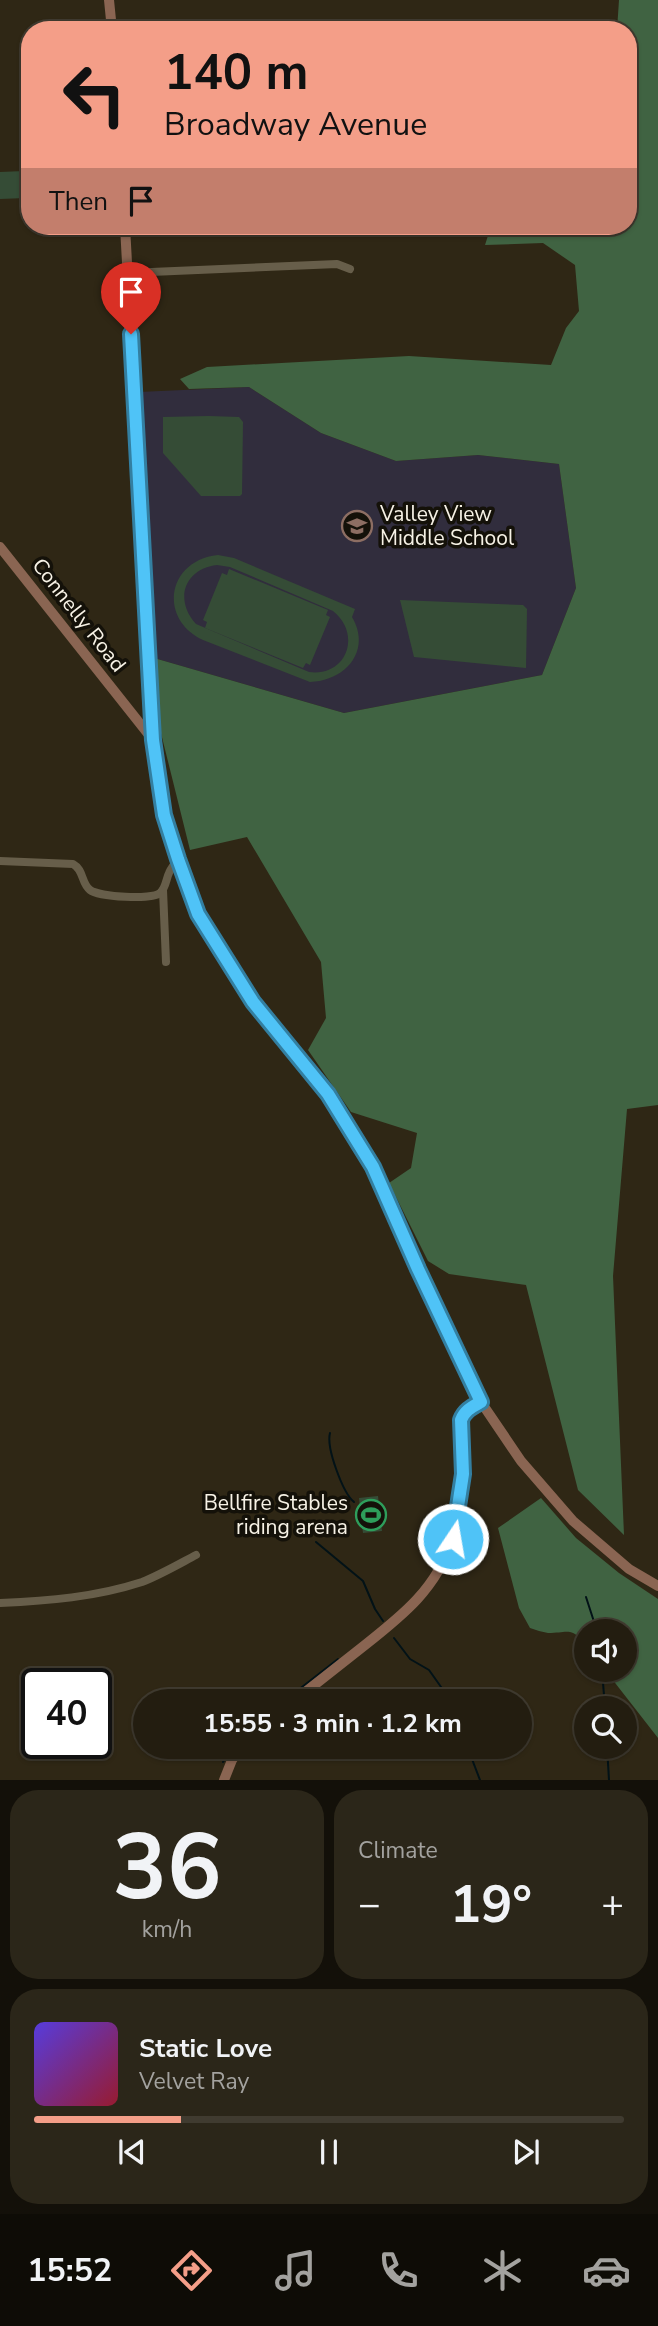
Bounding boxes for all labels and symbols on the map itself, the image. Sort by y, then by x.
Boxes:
pin [101,262,161,334]
place label: Valley View Middle School [379,500,515,552]
school or university icon: Valley View Middle School [340,509,374,543]
street label: Connelly Road [26,552,132,678]
place label: Bellfire Stables riding arena [204,1489,348,1541]
sports icon: Bellfire Stables riding arena [354,1498,388,1532]
position arrow [416,1502,490,1576]
speed limit sign: 40 [21,1668,112,1759]

